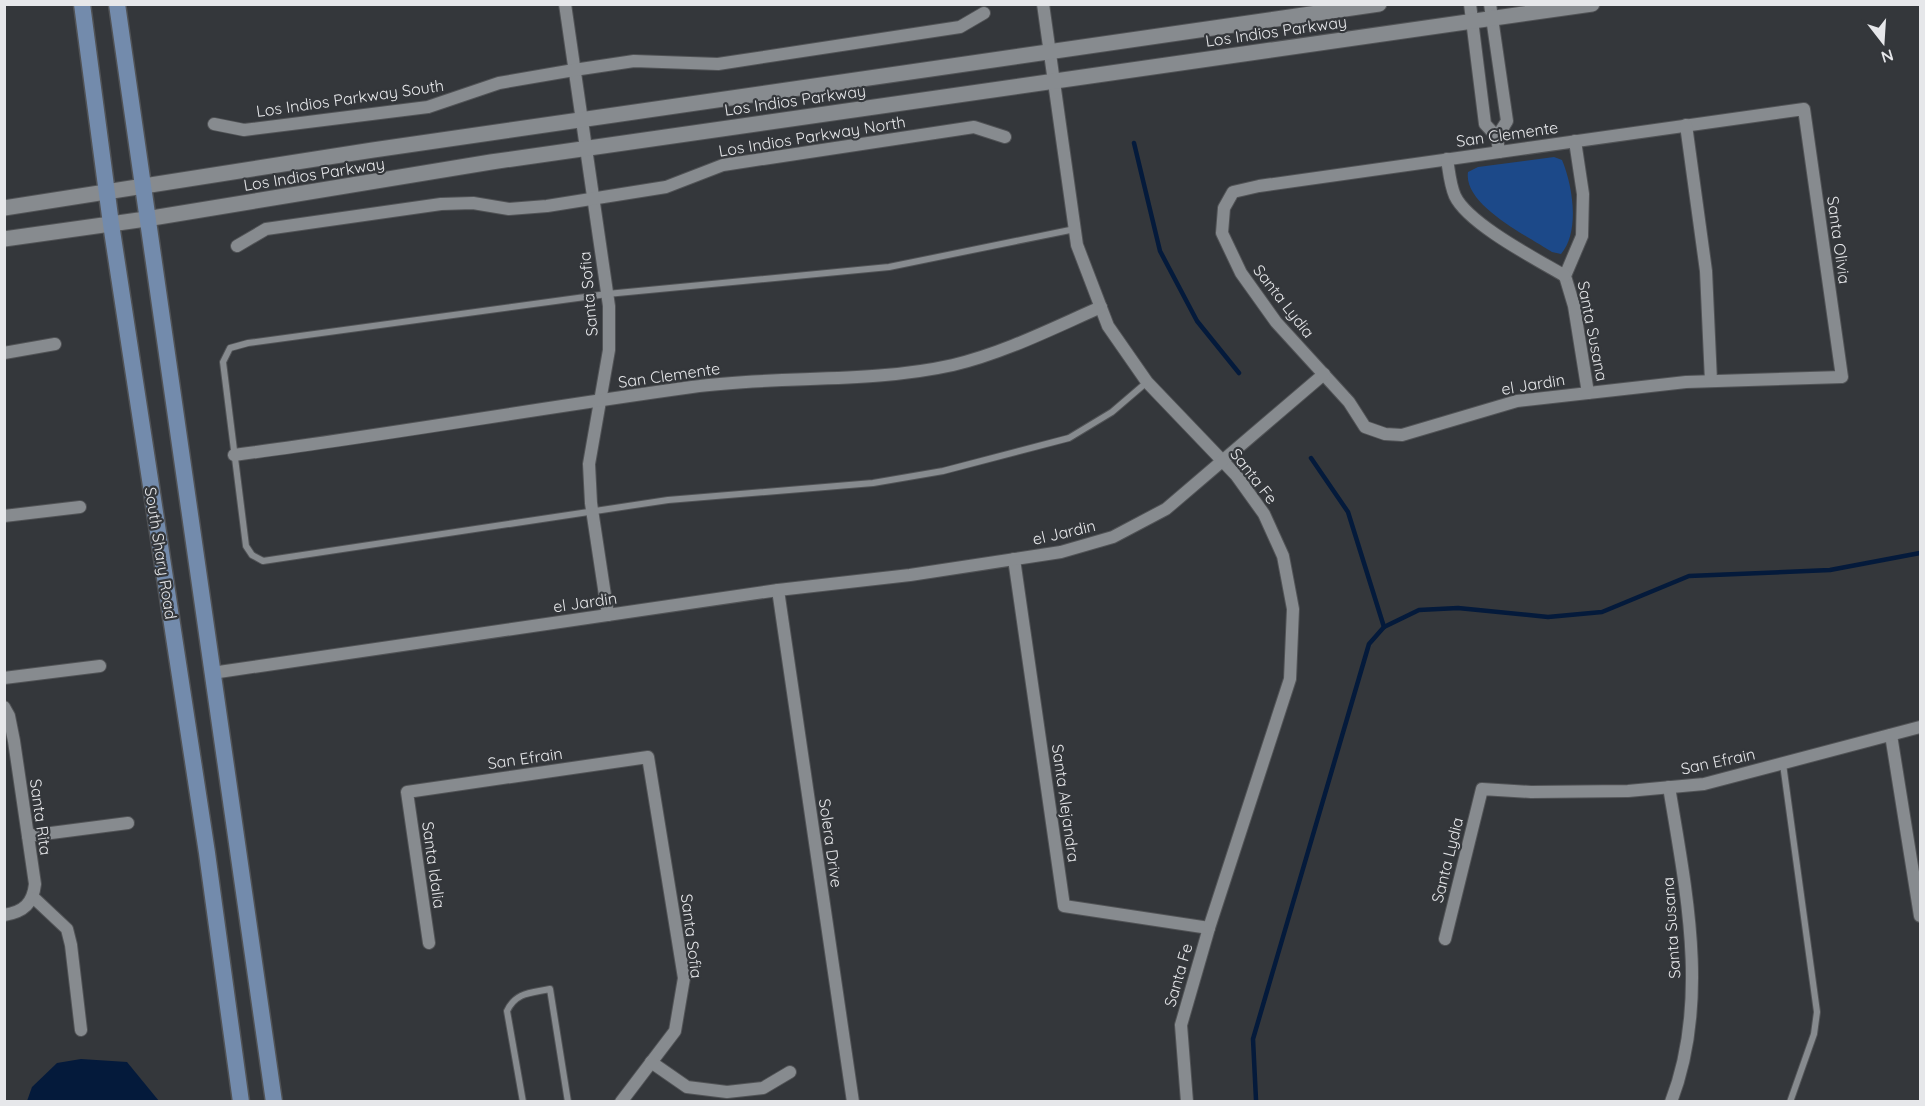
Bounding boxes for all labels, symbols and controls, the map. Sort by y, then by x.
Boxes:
street label: Los Indios Parkway [1204,11,1348,51]
north arrow [1853,12,1913,72]
text: N [1879,45,1896,68]
street label: Los Indios Parkway South [255,75,445,121]
street label: Los Indios Parkway [723,80,867,120]
street label: Los Indios Parkway North [717,111,907,161]
street label: San Clemente [1455,117,1559,151]
street label: Los Indios Parkway [242,153,386,195]
street label: Santa Olivia [1823,195,1855,285]
street label: Santa Sofia [574,251,602,337]
street label: Santa Lydia [1249,260,1319,342]
street label: Santa Susana [1573,279,1613,383]
street label: San Clemente [617,358,721,392]
street label: el Jardin [1500,369,1566,399]
street label: Santa Fe [1226,444,1282,508]
street label: South Shary Road [141,485,181,621]
street label: el Jardin [1031,515,1097,549]
street label: el Jardin [552,588,618,616]
street label: San Efrain [486,743,564,773]
street label: Santa Alejandra [1048,743,1084,863]
street label: San Efrain [1679,743,1757,779]
street label: Santa Rita [26,778,56,856]
street label: Solera Drive [815,797,847,889]
street label: Santa Lydia [1427,815,1467,905]
street label: Santa Idalia [418,820,450,910]
street label: Santa Susana [1657,877,1685,979]
street label: Santa Sofia [677,893,707,979]
street label: Santa Fe [1159,941,1197,1009]

